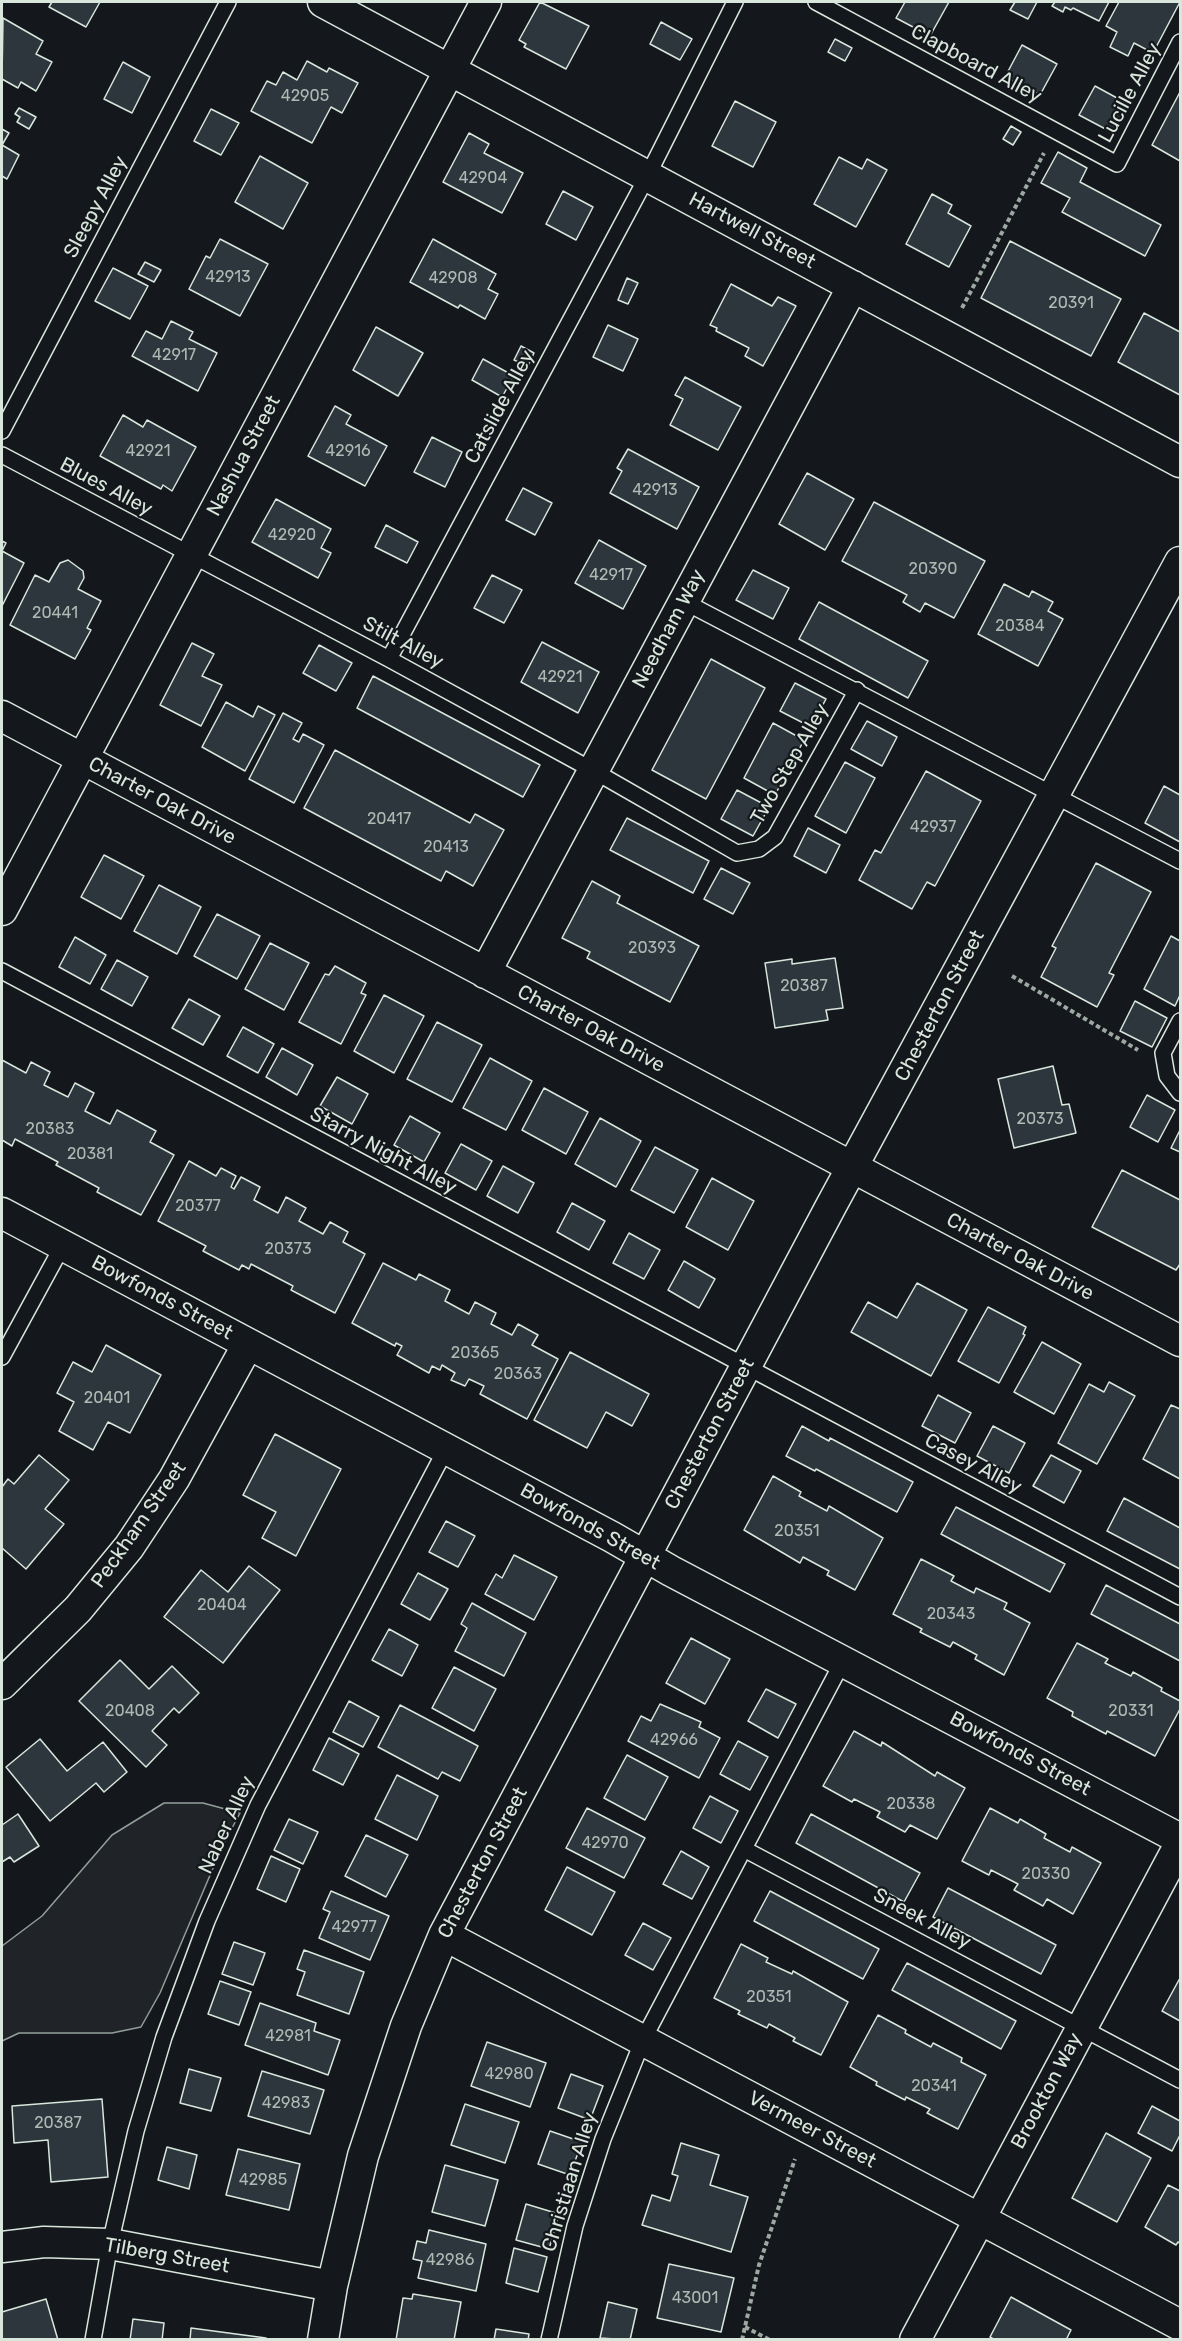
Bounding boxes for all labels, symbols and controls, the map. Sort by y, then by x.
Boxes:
street label: Clapboard Alley [906,19,1046,109]
street label: Lucille Alley [1094,39,1166,147]
house number: 42905 [281,86,329,106]
street label: Sleepy Alley [59,152,133,262]
house number: 42904 [459,168,507,188]
street label: Hartwell Street [684,188,820,274]
house number: 42913 [205,267,251,287]
house number: 42908 [428,268,478,288]
house number: 20391 [1048,293,1094,313]
house number: 42917 [152,345,196,365]
street label: Catslide Alley [460,346,540,468]
street label: Nashua Street [202,392,286,520]
house number: 42921 [125,441,171,461]
house number: 42916 [325,441,371,461]
street label: Blues Alley [56,453,156,521]
house number: 42913 [632,480,678,500]
house number: 42920 [268,525,316,545]
house number: 20390 [909,559,957,579]
house number: 42917 [589,565,633,585]
street label: Needham Way [628,565,710,693]
house number: 20441 [32,603,78,623]
street label: Stilt Alley [359,612,447,674]
house number: 20384 [995,616,1045,636]
house number: 42921 [537,667,583,687]
street label: Two Step Alley [746,699,834,829]
street label: Charter Oak Drive [84,752,240,850]
house number: 20417 [367,809,411,829]
house number: 42937 [910,817,956,837]
house number: 20413 [423,837,469,857]
street label: Chesterton Street [890,926,990,1086]
house number: 20393 [628,938,676,958]
house number: 20387 [780,976,828,996]
street label: Charter Oak Drive [513,980,669,1078]
street label: Starry Night Alley [305,1102,461,1200]
house number: 20373 [1017,1109,1063,1129]
house number: 20383 [26,1119,74,1139]
house number: 20381 [67,1144,113,1164]
house number: 20377 [175,1196,221,1216]
street label: Charter Oak Drive [942,1208,1098,1306]
house number: 20373 [265,1239,311,1259]
street label: Bowfonds Street [87,1251,237,1345]
house number: 20365 [451,1343,499,1363]
street label: Chesterton Street [660,1354,760,1514]
house number: 20363 [494,1364,542,1384]
house number: 20401 [84,1388,130,1408]
street label: Casey Alley [920,1428,1026,1500]
street label: Peckham Street [86,1457,192,1593]
street label: Bowfonds Street [516,1479,664,1575]
house number: 20351 [774,1521,820,1541]
house number: 20404 [197,1595,247,1615]
house number: 20343 [927,1604,975,1624]
house number: 20408 [105,1701,155,1721]
house number: 20331 [1108,1701,1154,1721]
street label: Bowfonds Street [945,1707,1095,1801]
house number: 42966 [650,1730,698,1750]
street label: Naber Alley [194,1772,260,1878]
street label: Chesterton Street [433,1783,533,1943]
house number: 20338 [887,1794,935,1814]
house number: 42970 [581,1833,629,1853]
house number: 20330 [1022,1864,1070,1884]
street label: Sneek Alley [869,1883,975,1955]
house number: 42977 [331,1917,377,1937]
house number: 20351 [746,1987,792,2007]
house number: 42981 [265,2026,311,2046]
street label: Brookton Way [1006,2029,1088,2153]
house number: 42980 [484,2064,534,2084]
house number: 20341 [911,2076,957,2096]
street label: Vermeer Street [744,2086,880,2174]
house number: 42983 [262,2093,310,2113]
street label: Christiaan Alley [537,2109,603,2255]
house number: 20387 [34,2113,82,2133]
house number: 42985 [239,2170,287,2190]
street label: Tilberg Street [103,2233,231,2279]
house number: 42986 [426,2250,474,2270]
house number: 43001 [672,2288,718,2308]

